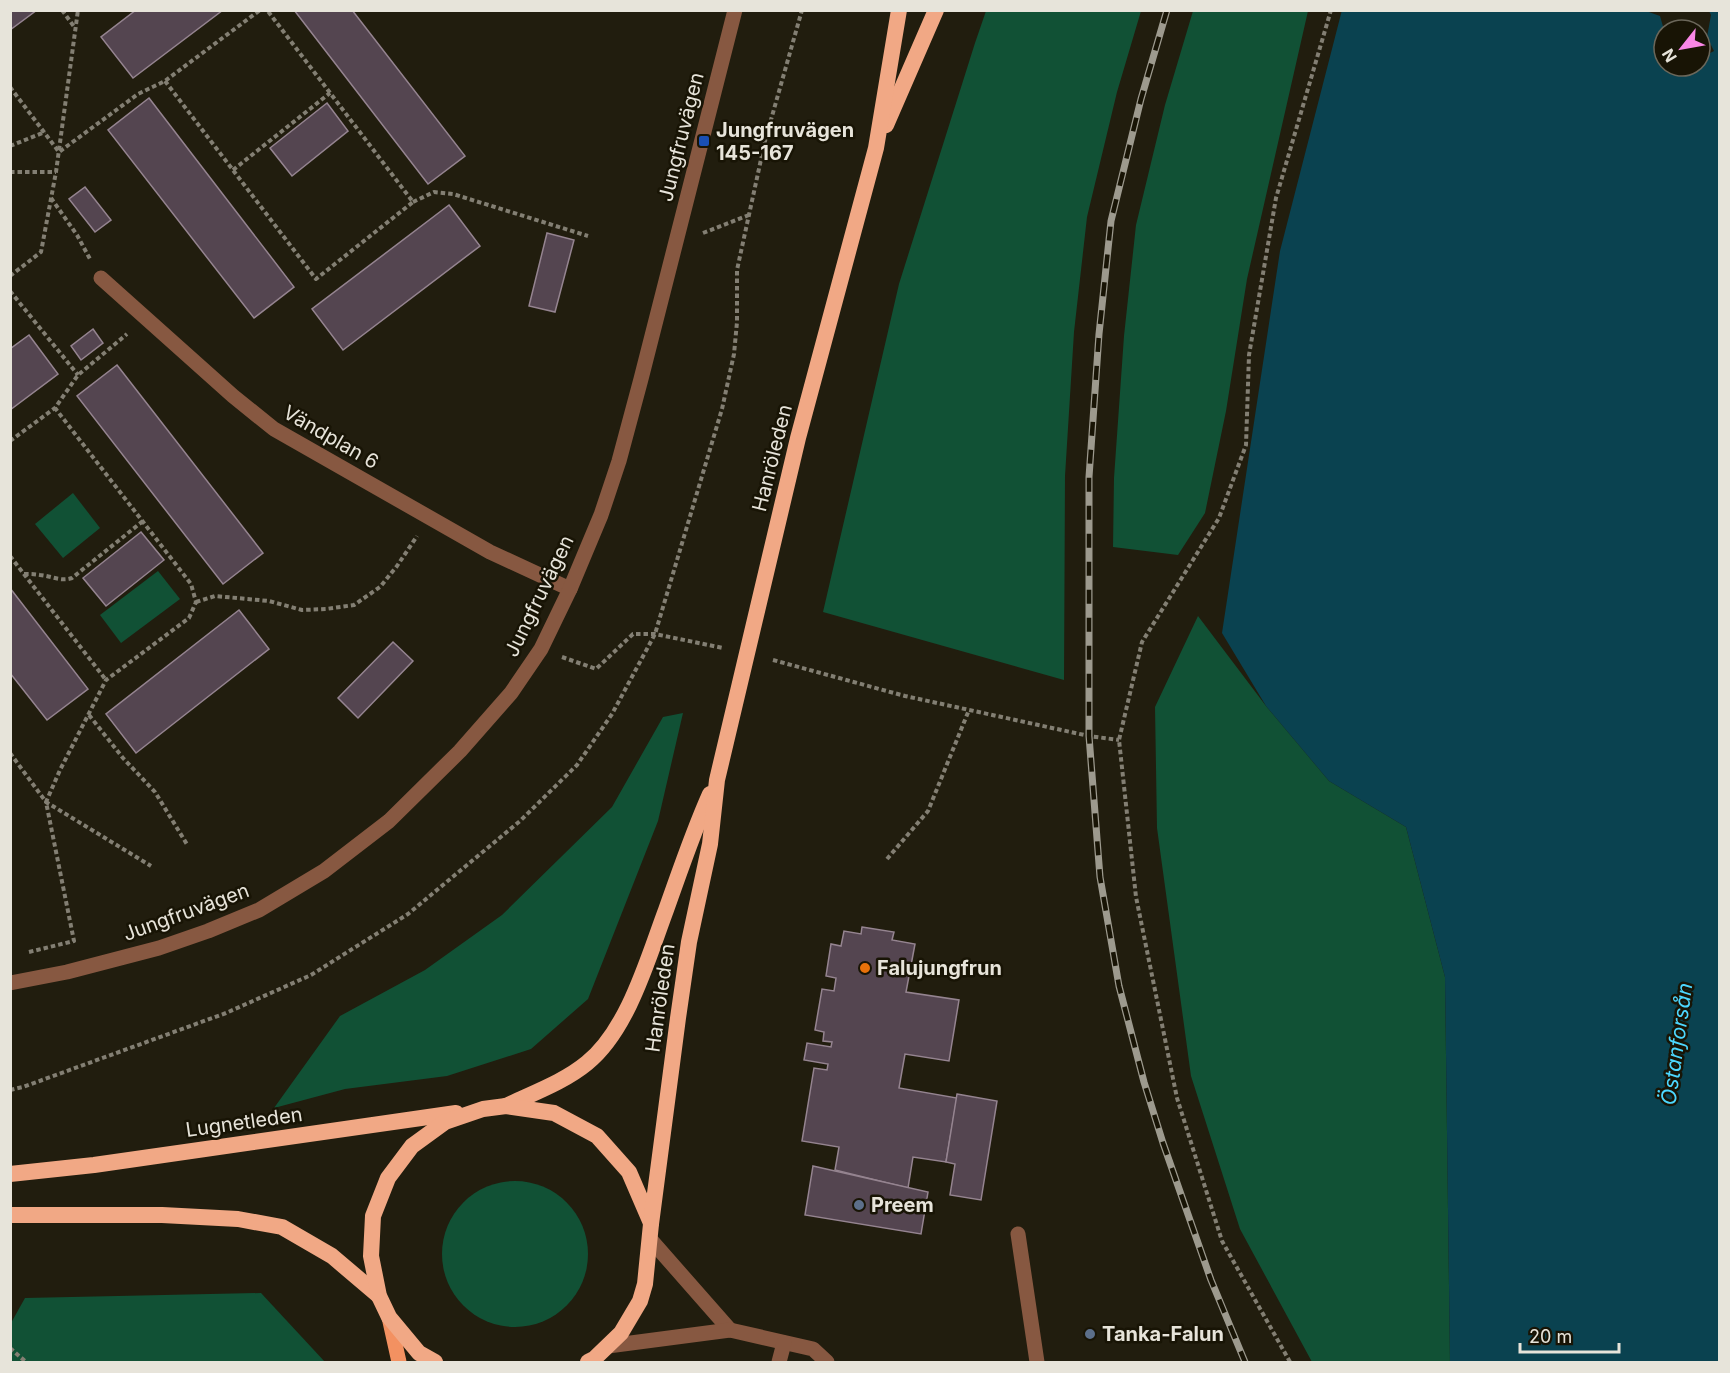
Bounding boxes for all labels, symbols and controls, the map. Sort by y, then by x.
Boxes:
north arrow [1652,18,1712,78]
text: N [1657,45,1681,66]
street label: Jungfruvägen [653,70,709,204]
place label: Jungfruvägen 145-167 [716,118,854,165]
marker: Jungfruvägen 145-167 [697,134,711,148]
street label: Vändplan 6 [279,400,383,474]
street label: Hanröleden [747,402,797,514]
street label: Jungfruvägen [499,531,579,661]
street label: Jungfruvägen [120,878,252,946]
street label: Hanröleden [641,942,679,1054]
place label: Falujungfrun [877,956,1002,980]
marker: Falujungfrun [858,961,872,975]
water label: Östanforsån [1656,981,1697,1107]
street label: Lugnetleden [184,1102,304,1142]
place label: Preem [871,1193,934,1217]
marker: Preem [852,1198,866,1212]
scale bar [1520,1316,1619,1354]
place label: Tanka-Falun [1102,1322,1224,1346]
text: 20 m [1529,1326,1572,1347]
marker: Tanka-Falun [1083,1327,1097,1341]

